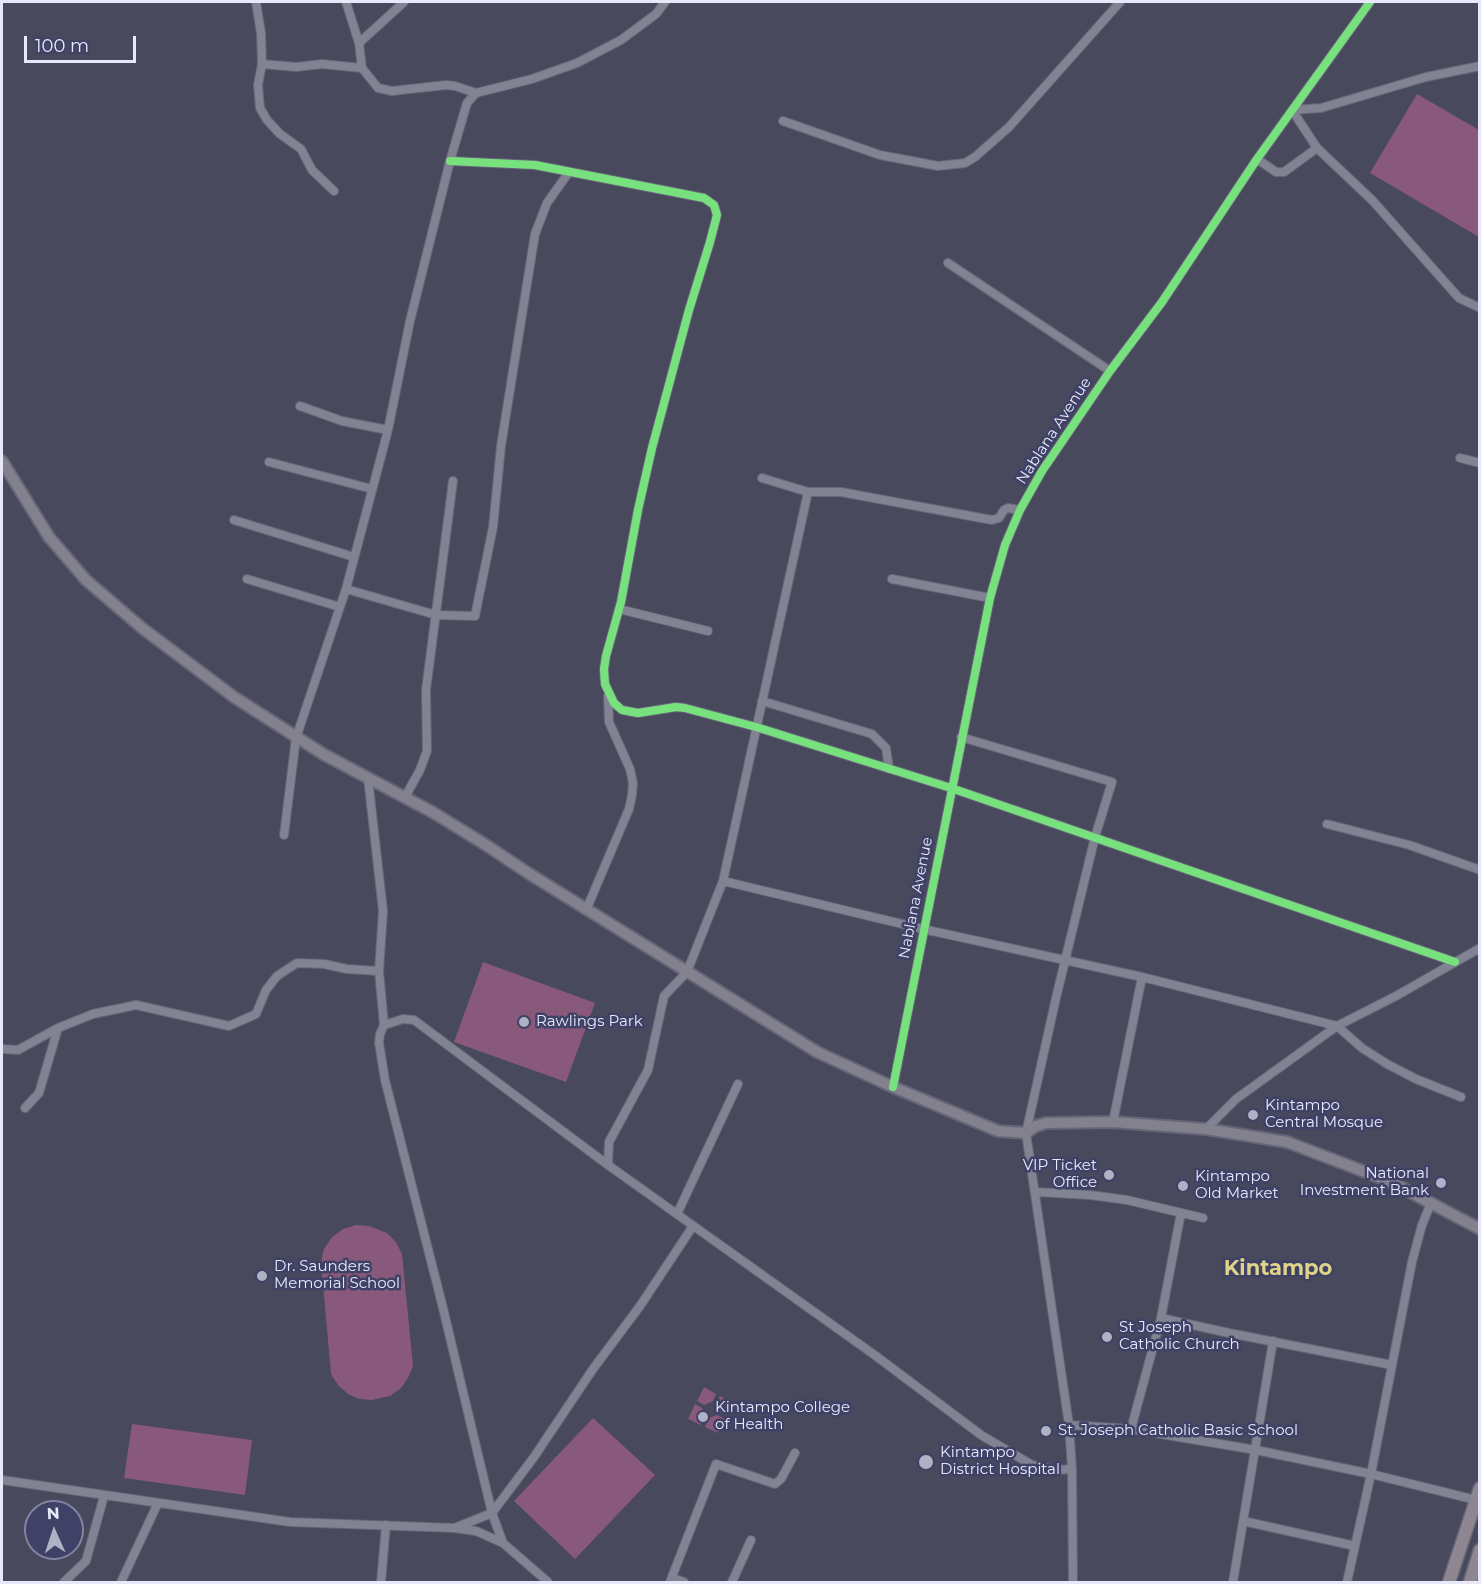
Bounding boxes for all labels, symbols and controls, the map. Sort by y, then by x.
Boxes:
scale bar [27,24,140,62]
text: 100 m [35,35,89,57]
street label: Nablana Avenue [1013,374,1095,488]
street label: Nablana Avenue [895,836,937,960]
place label: Rawlings Park [536,1013,643,1031]
marker: Rawlings Park [517,1015,531,1029]
place label: Kintampo Central Mosque [1265,1097,1383,1132]
marker: Kintampo Central Mosque [1246,1108,1260,1122]
place label: VIP Ticket Office [1023,1157,1097,1192]
place label: National Investment Bank [1300,1165,1429,1200]
marker: VIP Ticket Office [1102,1168,1116,1182]
place label: Kintampo Old Market [1195,1168,1279,1203]
marker: National Investment Bank [1434,1176,1448,1190]
marker: Kintampo Old Market [1176,1179,1190,1193]
district label: Kintampo [1224,1256,1332,1282]
place label: Dr. Saunders Memorial School [274,1258,400,1293]
marker: Dr. Saunders Memorial School [255,1269,269,1283]
place label: St Joseph Catholic Church [1119,1319,1240,1354]
marker: St Joseph Catholic Church [1100,1330,1114,1344]
place label: Kintampo College of Health [715,1399,850,1434]
marker: Kintampo College of Health [696,1410,710,1424]
place label: St. Joseph Catholic Basic School [1058,1422,1298,1440]
marker: St. Joseph Catholic Basic School [1039,1424,1053,1438]
place label: Kintampo District Hospital [940,1444,1060,1479]
marker: Kintampo District Hospital [917,1453,935,1471]
north arrow [24,1500,84,1560]
text: N [46,1504,60,1523]

